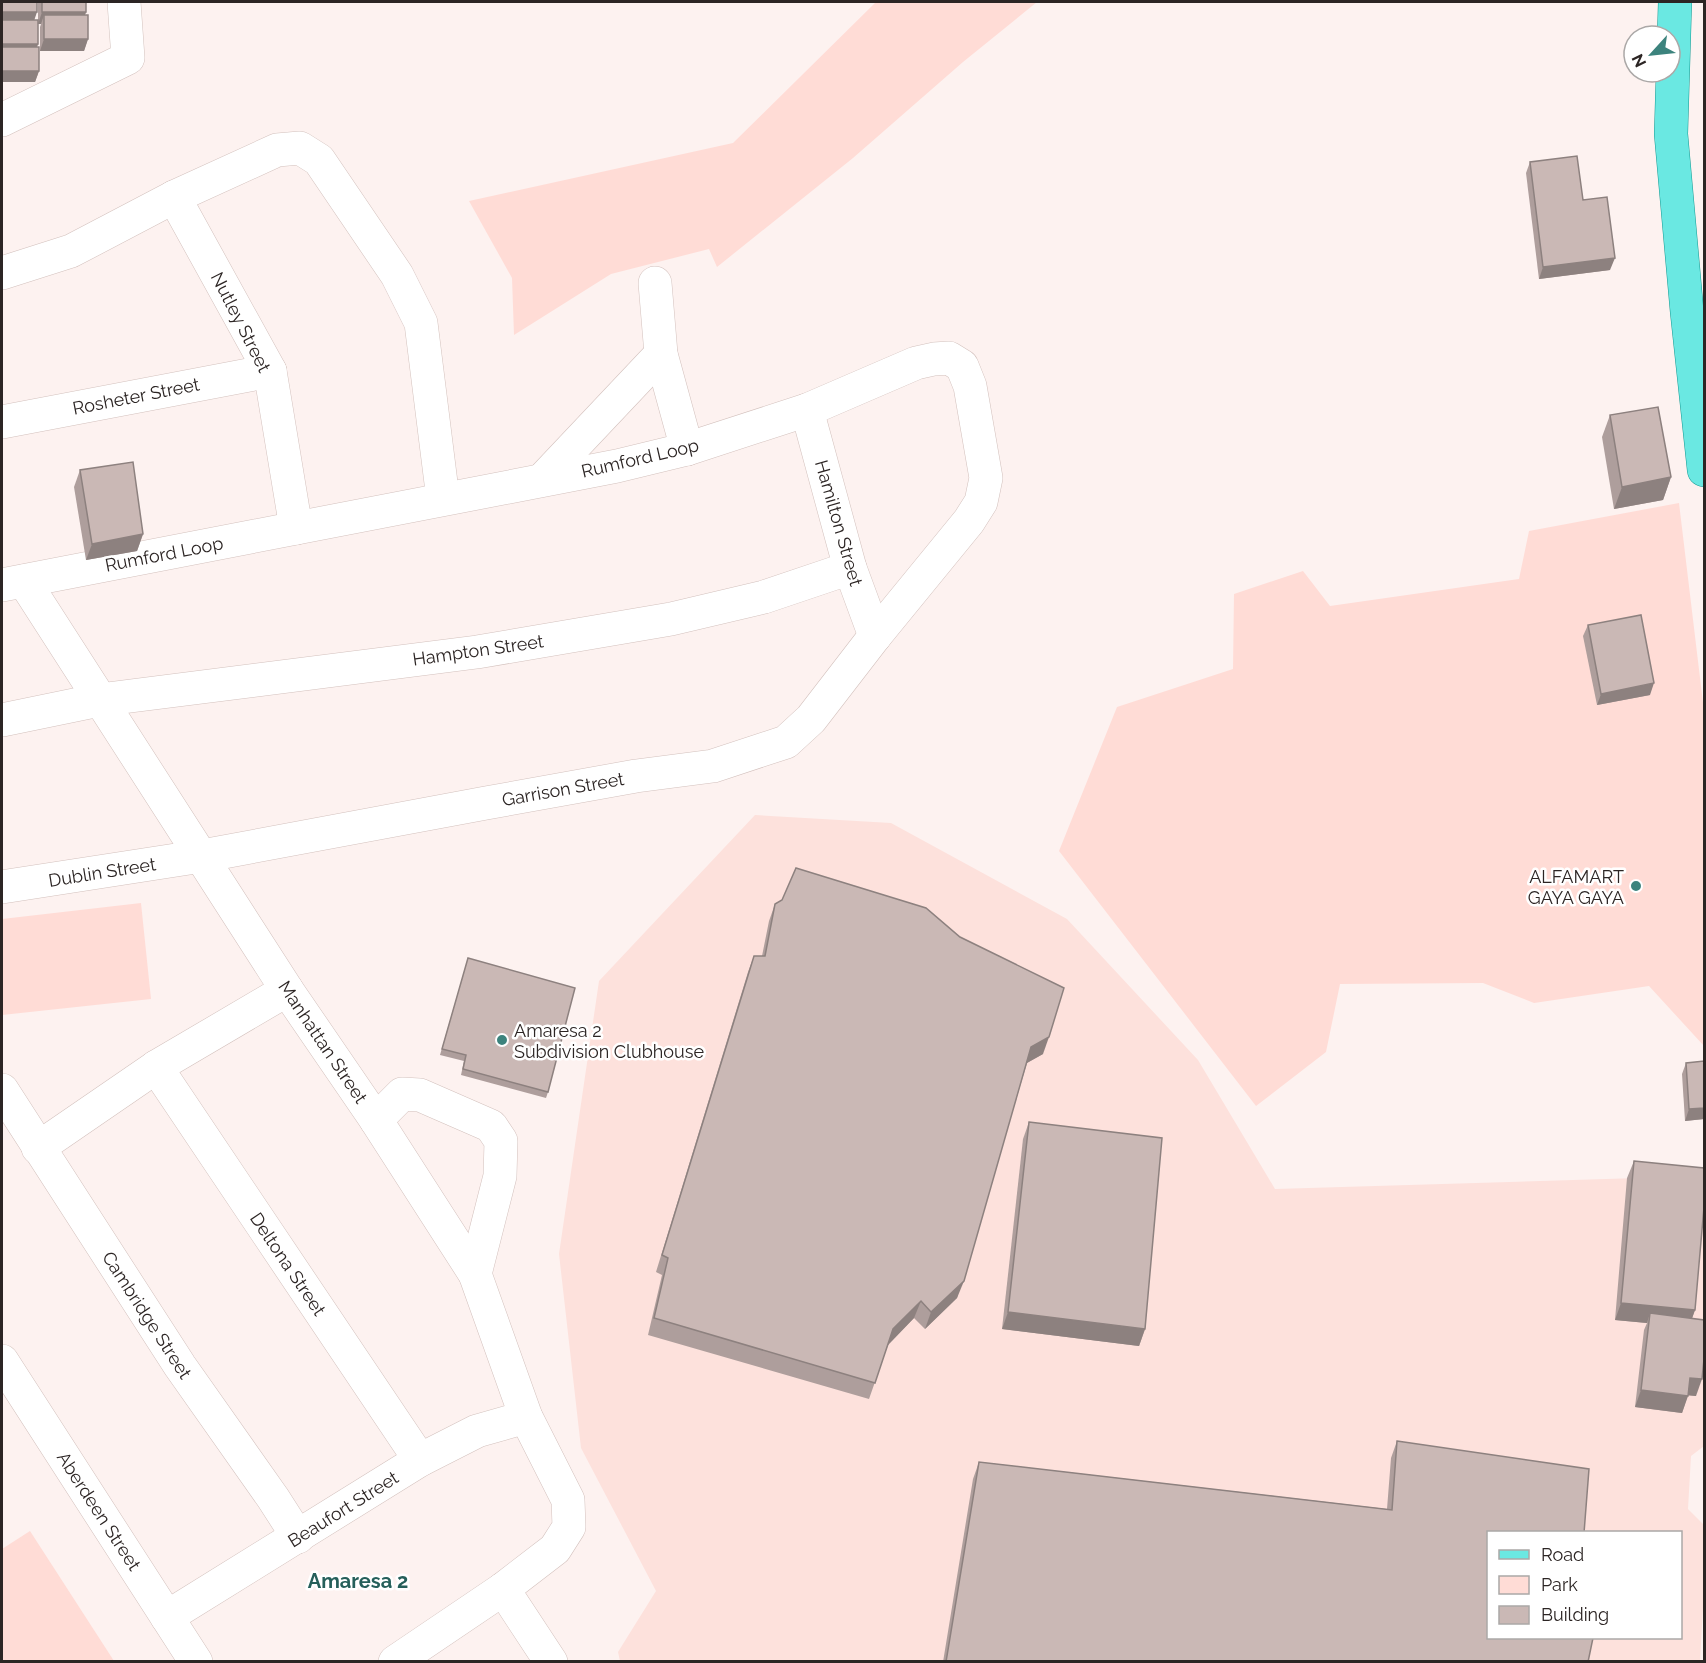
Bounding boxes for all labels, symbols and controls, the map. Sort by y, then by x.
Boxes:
north arrow [1622,24,1682,84]
text: N [1628,51,1650,70]
street label: Nutley Street [207,268,275,376]
street label: Rosheter Street [71,373,201,419]
street label: Rumford Loop [579,434,701,482]
street label: Hamilton Street [811,458,867,588]
street label: Rumford Loop [103,532,225,576]
street label: Hampton Street [411,630,545,670]
street label: Garrison Street [500,768,626,810]
street label: Dublin Street [47,853,157,891]
place label: ALFAMART GAYA GAYA [1528,866,1624,908]
marker: ALFAMART GAYA GAYA [1629,879,1643,893]
street label: Manhattan Street [274,977,372,1107]
place label: Amaresa 2 Subdivision Clubhouse [514,1020,704,1062]
marker: Amaresa 2 Subdivision Clubhouse [495,1033,509,1047]
street label: Deltona Street [246,1209,330,1319]
street label: Cambridge Street [98,1247,196,1383]
street label: Aberdeen Street [53,1448,145,1574]
street label: Beaufort Street [284,1467,402,1551]
legend [1487,1531,1682,1639]
text: Road [1541,1544,1584,1565]
district label: Amaresa 2 [308,1569,408,1593]
text: Park [1541,1574,1578,1595]
text: Building [1541,1604,1609,1625]

